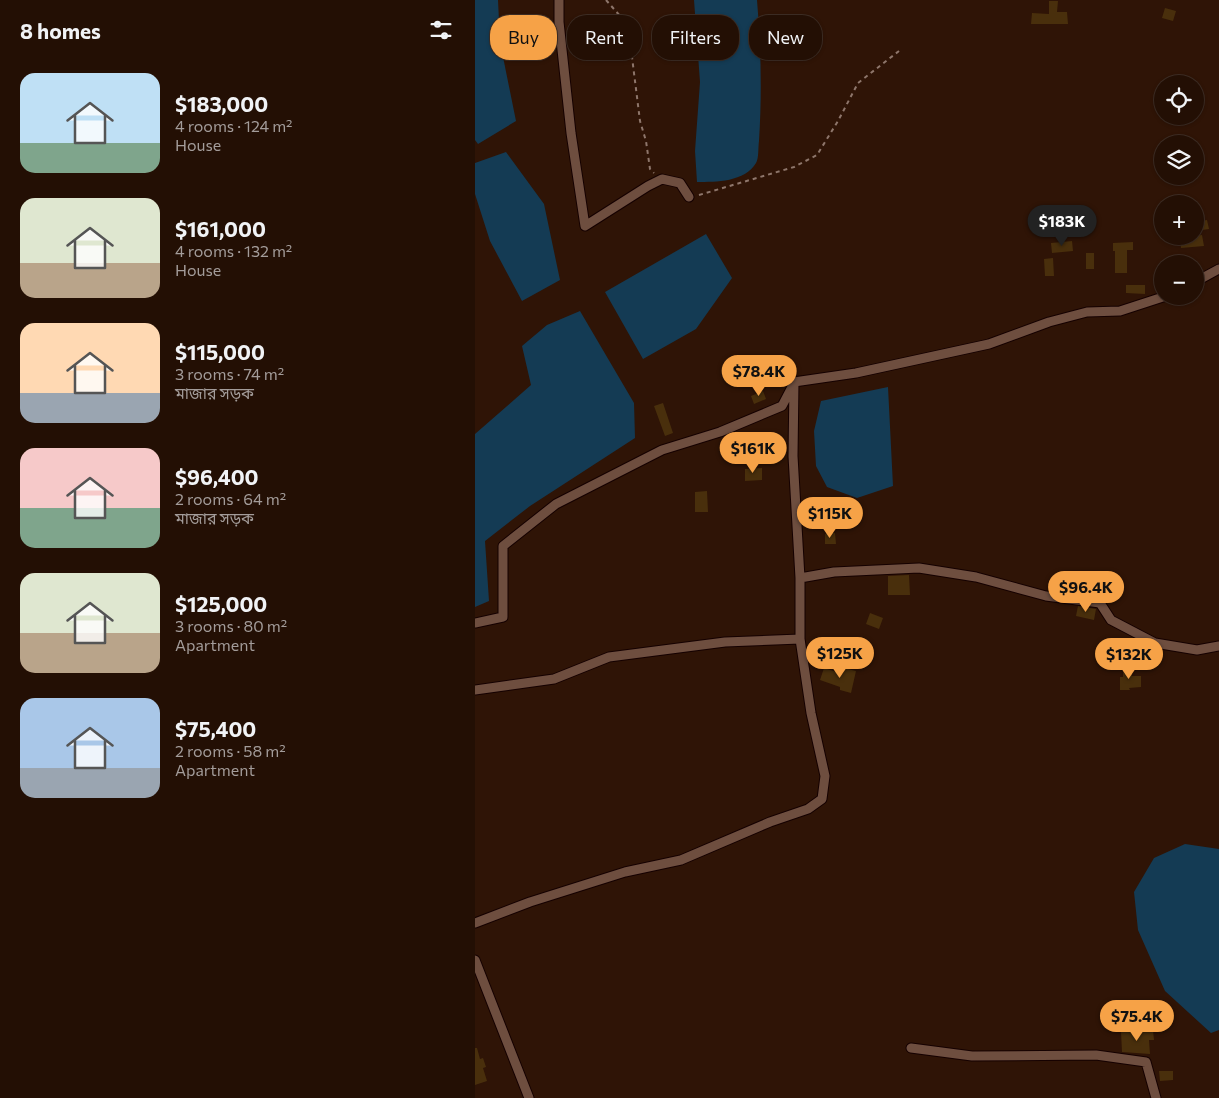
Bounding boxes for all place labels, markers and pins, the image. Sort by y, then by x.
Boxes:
pin: $183K [1027,204,1097,247]
pin: $78.4K [718,354,800,397]
pin: $161K [718,432,788,474]
pin: $115K [795,496,865,539]
pin: $96.4K [1045,570,1127,613]
pin: $125K [805,636,875,679]
pin: $132K [1094,638,1164,680]
pin: $75.4K [1096,1000,1178,1042]

